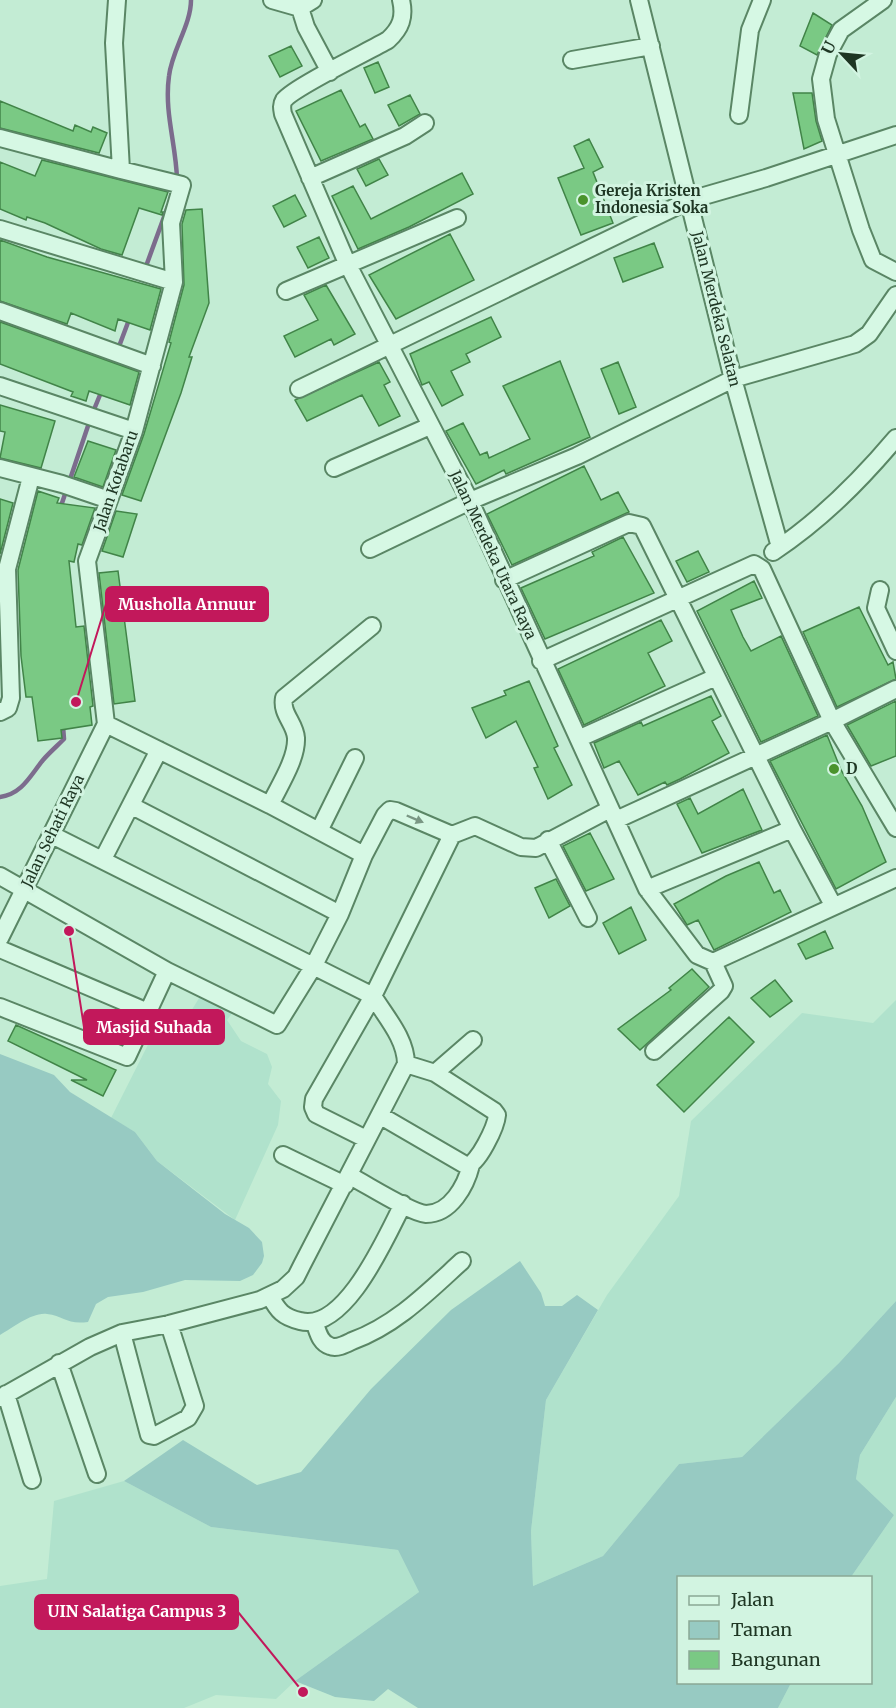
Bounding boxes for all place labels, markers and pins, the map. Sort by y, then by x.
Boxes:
place label: Gereja Kristen Indonesia Soka [595,181,709,217]
marker: Gereja Kristen Indonesia Soka [576,193,590,207]
callout: Musholla Annuur [106,587,268,621]
place label: D [846,759,857,778]
marker: D [827,762,841,776]
callout: Masjid Suhada [84,1010,224,1044]
callout: UIN Salatiga Campus 3 [35,1595,238,1629]

